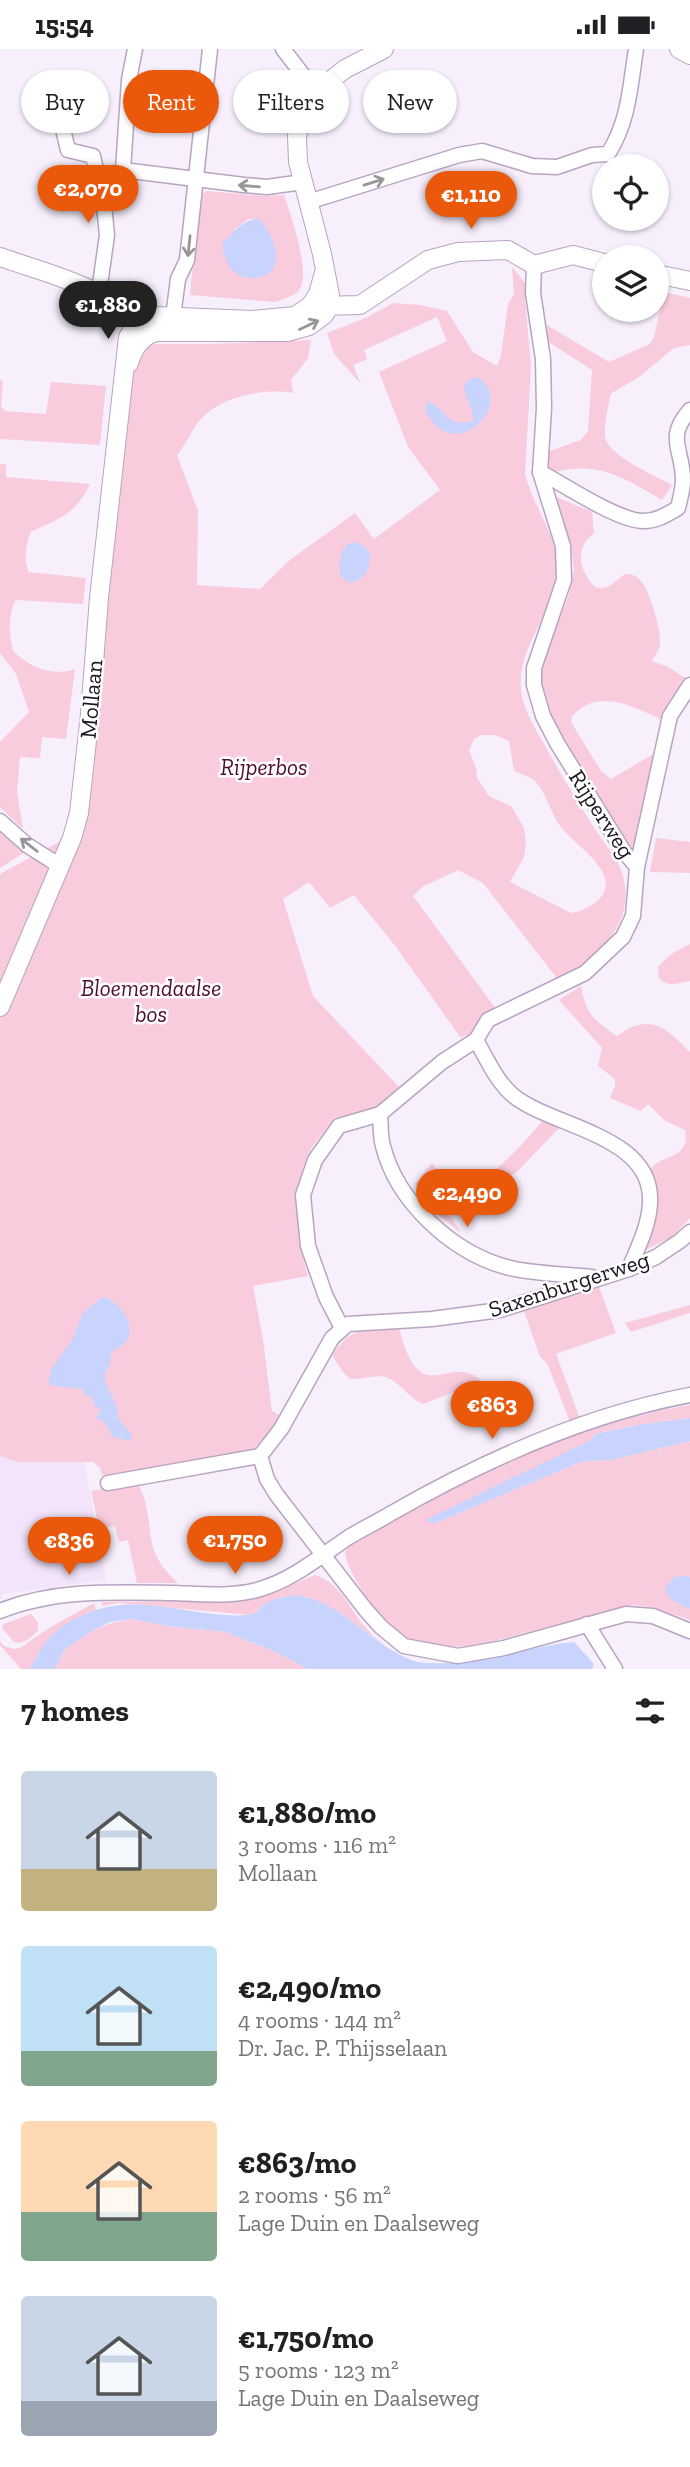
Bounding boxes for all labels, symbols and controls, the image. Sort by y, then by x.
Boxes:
text: 15:54 [35,9,94,41]
chip: Buy [21,70,109,133]
chip: Rent [123,70,219,133]
chip: Filters [233,70,349,133]
chip: New [363,70,457,133]
map controls [592,154,669,322]
button: locate [592,154,669,231]
pin: €2,070 [31,165,145,225]
pin: €1,110 [414,171,528,231]
text: €2,070 [54,174,122,202]
one-way arrow [362,174,384,187]
one-way arrow [238,179,261,192]
text: €1,110 [441,180,501,208]
one-way arrow [182,234,195,257]
button: layers [592,245,669,322]
pin: €1,880 [51,281,165,341]
text: €1,880 [75,290,141,318]
one-way arrow [298,318,319,331]
street label: Mollaan [74,658,108,740]
park label: Rijperbos [220,753,308,781]
street label: Rijperweg [563,764,641,864]
one-way arrow [20,838,38,853]
park label: Bloemendaalse bos [81,974,221,1028]
pin: €2,490 [410,1169,524,1229]
text: €2,490 [432,1178,502,1206]
street label: Saxenburgerweg [485,1245,653,1323]
pin: €863 [451,1381,533,1441]
text: €863 [467,1390,517,1418]
pin: €836 [28,1517,110,1577]
pin: €1,750 [178,1517,292,1576]
text: €1,750 [203,1525,267,1553]
text: €836 [44,1526,94,1554]
icon: filters [631,1692,669,1730]
text: 7 homes [21,1693,129,1729]
text: €1,880/mo [238,1795,376,1831]
icon: home [77,1799,161,1883]
text: 3 rooms · 116 m² [238,1831,396,1859]
text: Mollaan [238,1859,317,1887]
text: €2,490/mo [238,1970,381,2006]
icon: home [77,1974,161,2058]
text: 4 rooms · 144 m² [238,2006,401,2034]
text: Dr. Jac. P. Thijsselaan [238,2034,447,2062]
text: €863/mo [238,2145,356,2181]
icon: home [77,2149,161,2233]
text: 2 rooms · 56 m² [238,2181,391,2209]
text: Lage Duin en Daalseweg [238,2209,479,2237]
text: €1,750/mo [238,2320,374,2356]
icon: home [77,2324,161,2408]
text: 5 rooms · 123 m² [238,2356,399,2384]
text: Lage Duin en Daalseweg [238,2384,479,2412]

